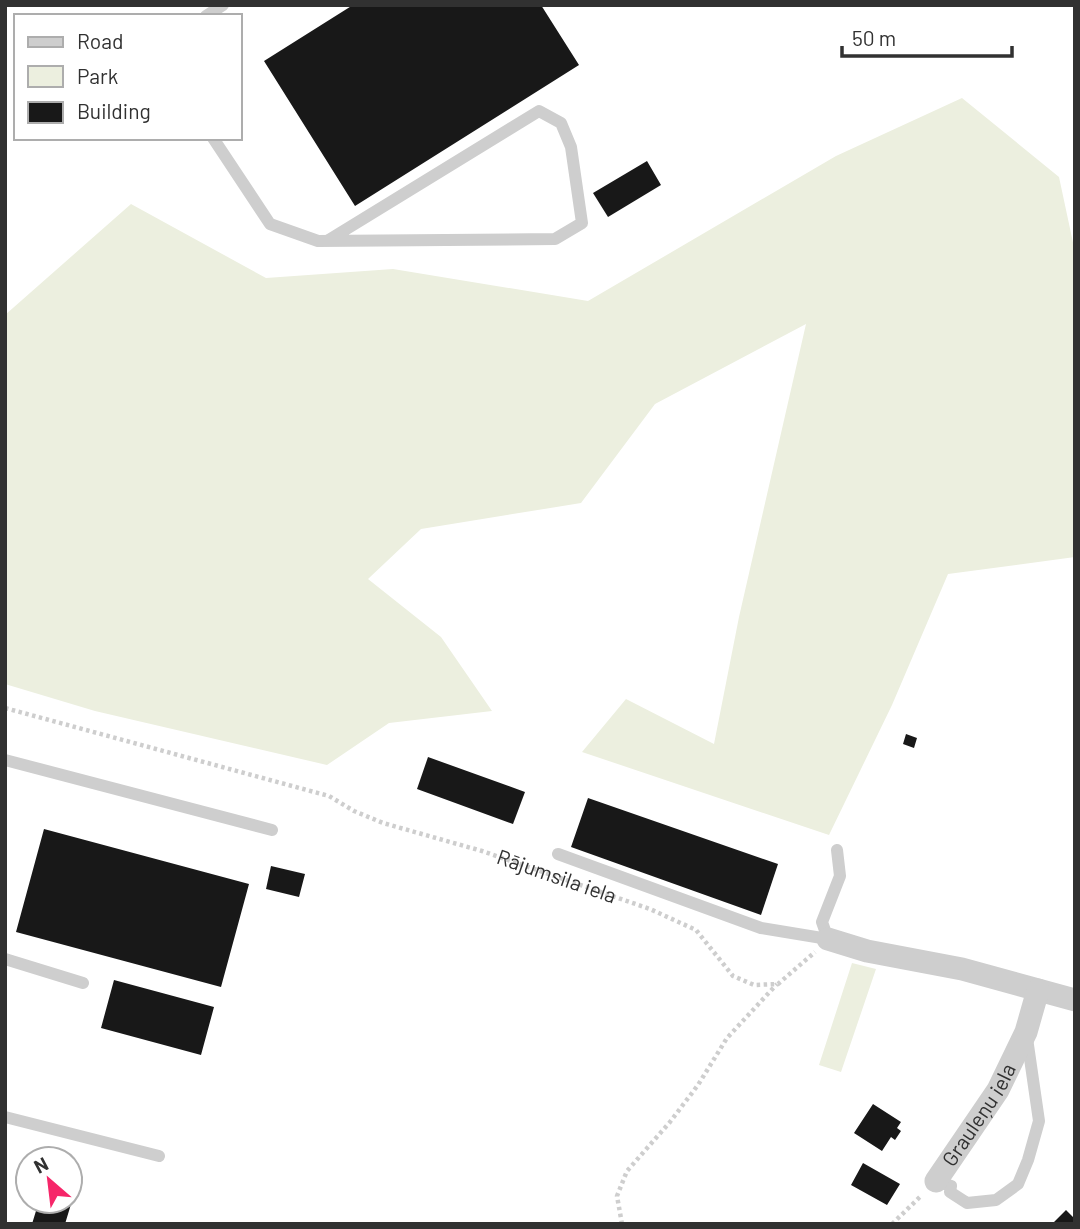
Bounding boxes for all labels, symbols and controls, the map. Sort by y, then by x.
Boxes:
legend [14,14,242,140]
scale bar [842,14,1012,58]
text: 50 m [852,25,896,50]
text: Road [77,28,123,53]
text: Park [77,63,118,88]
text: Building [77,98,151,123]
street label: Rājumsila iela [494,843,620,907]
street label: Grauleņu iela [936,1059,1020,1170]
north arrow [14,1145,84,1215]
text: N [30,1151,52,1178]

